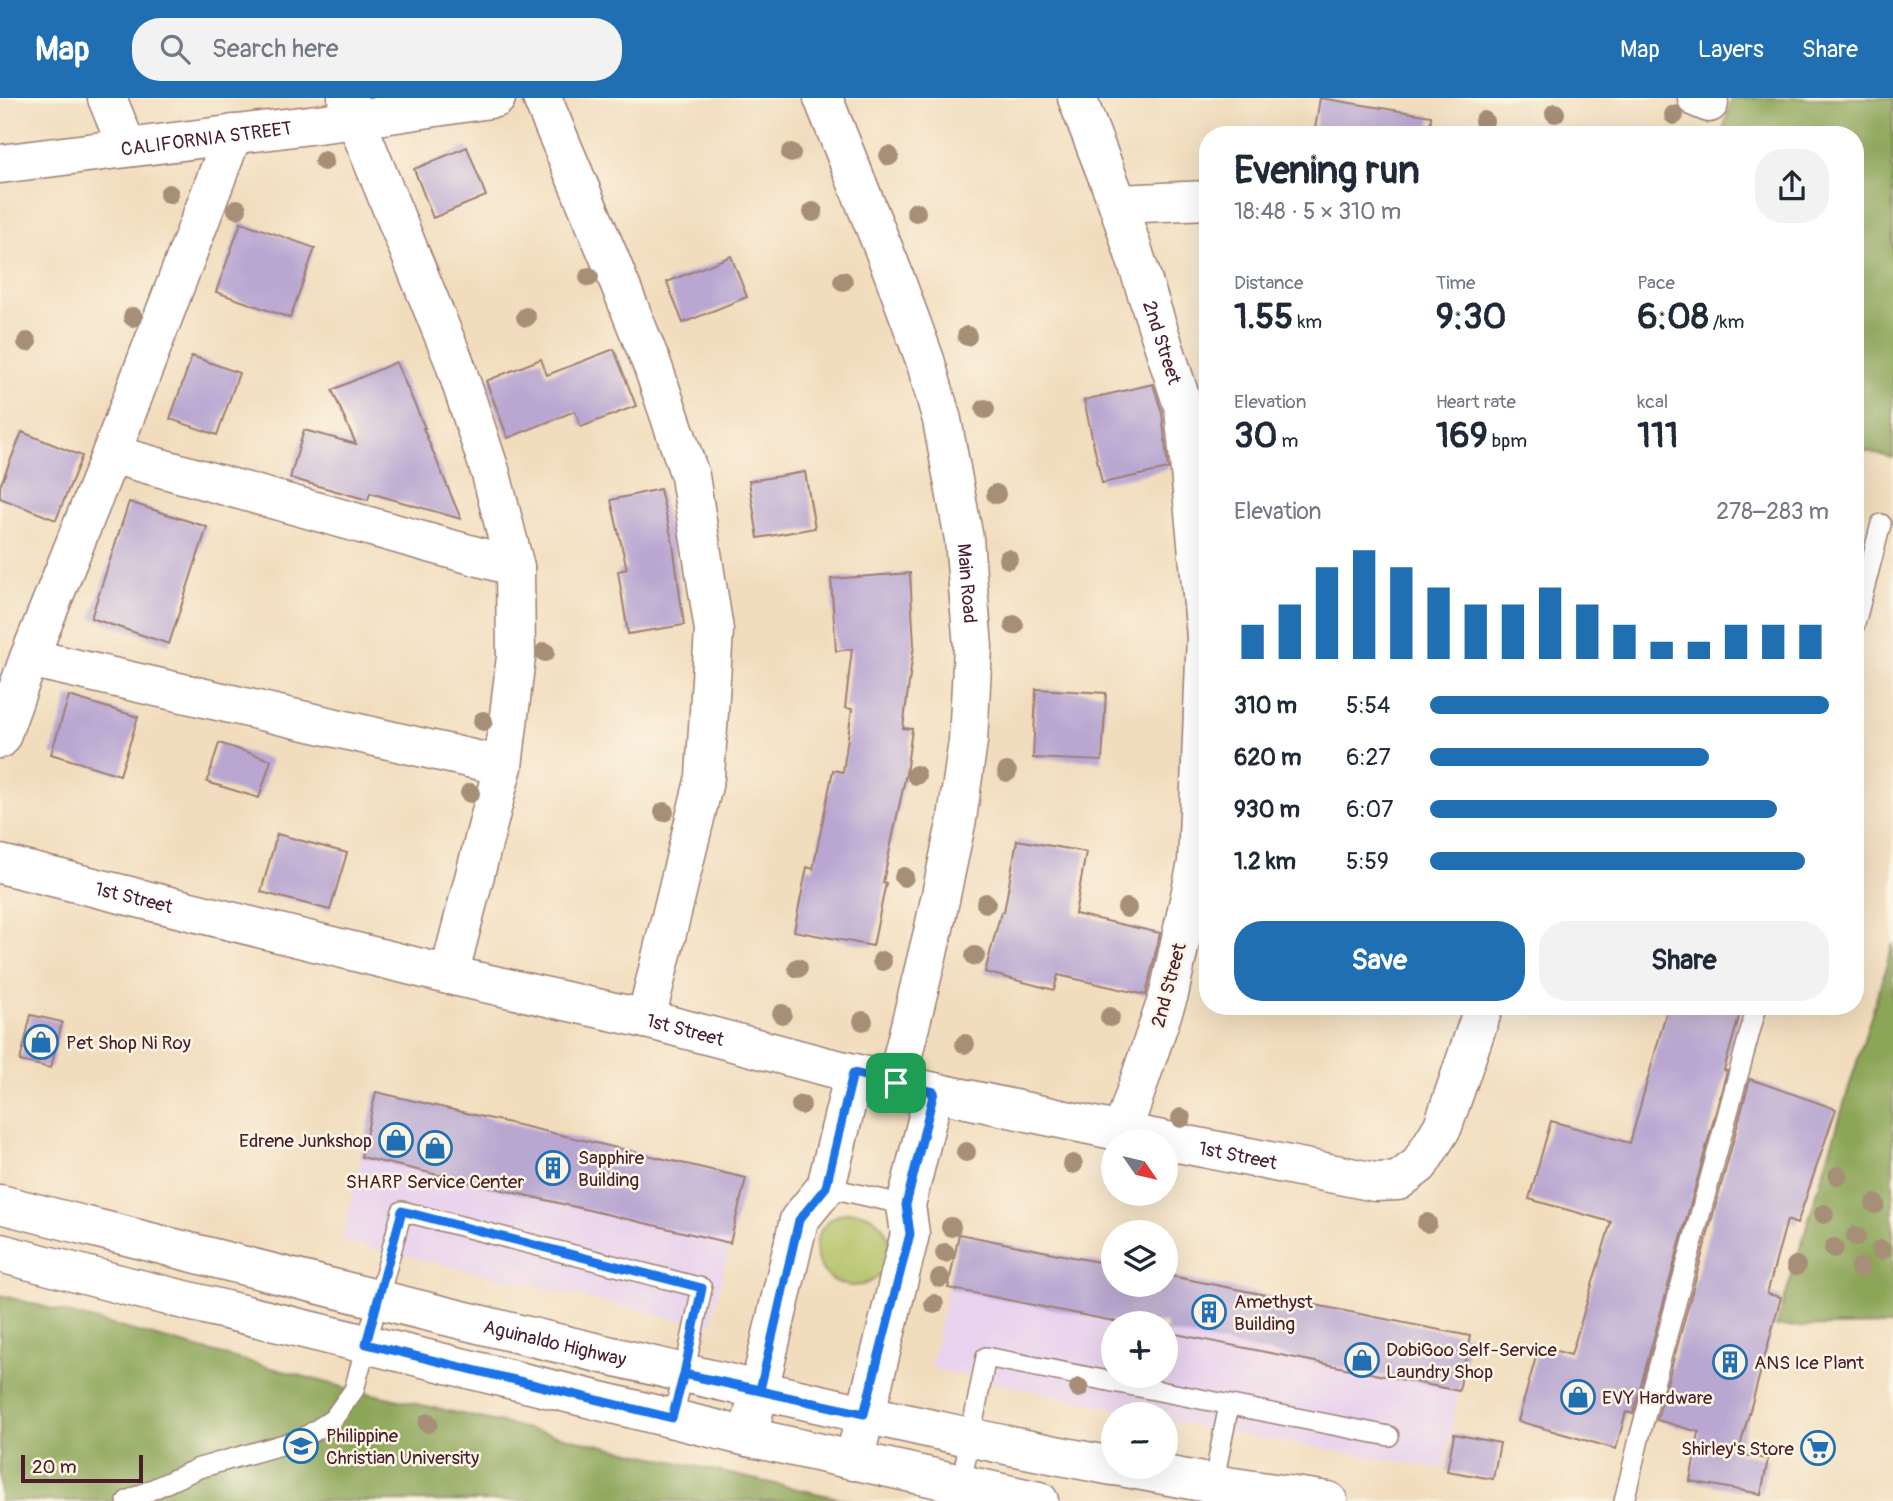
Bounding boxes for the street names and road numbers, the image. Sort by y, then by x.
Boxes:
street label: CALIFORNIA STREET [119,116,293,162]
street label: 2nd Street [1137,298,1186,388]
street label: Main Road [951,543,982,624]
street label: 1st Street [92,877,175,919]
street label: 2nd Street [1146,940,1192,1030]
street label: 1st Street [644,1009,727,1052]
street label: 1st Street [1197,1136,1279,1175]
street label: Aguinaldo Highway [481,1315,628,1372]

